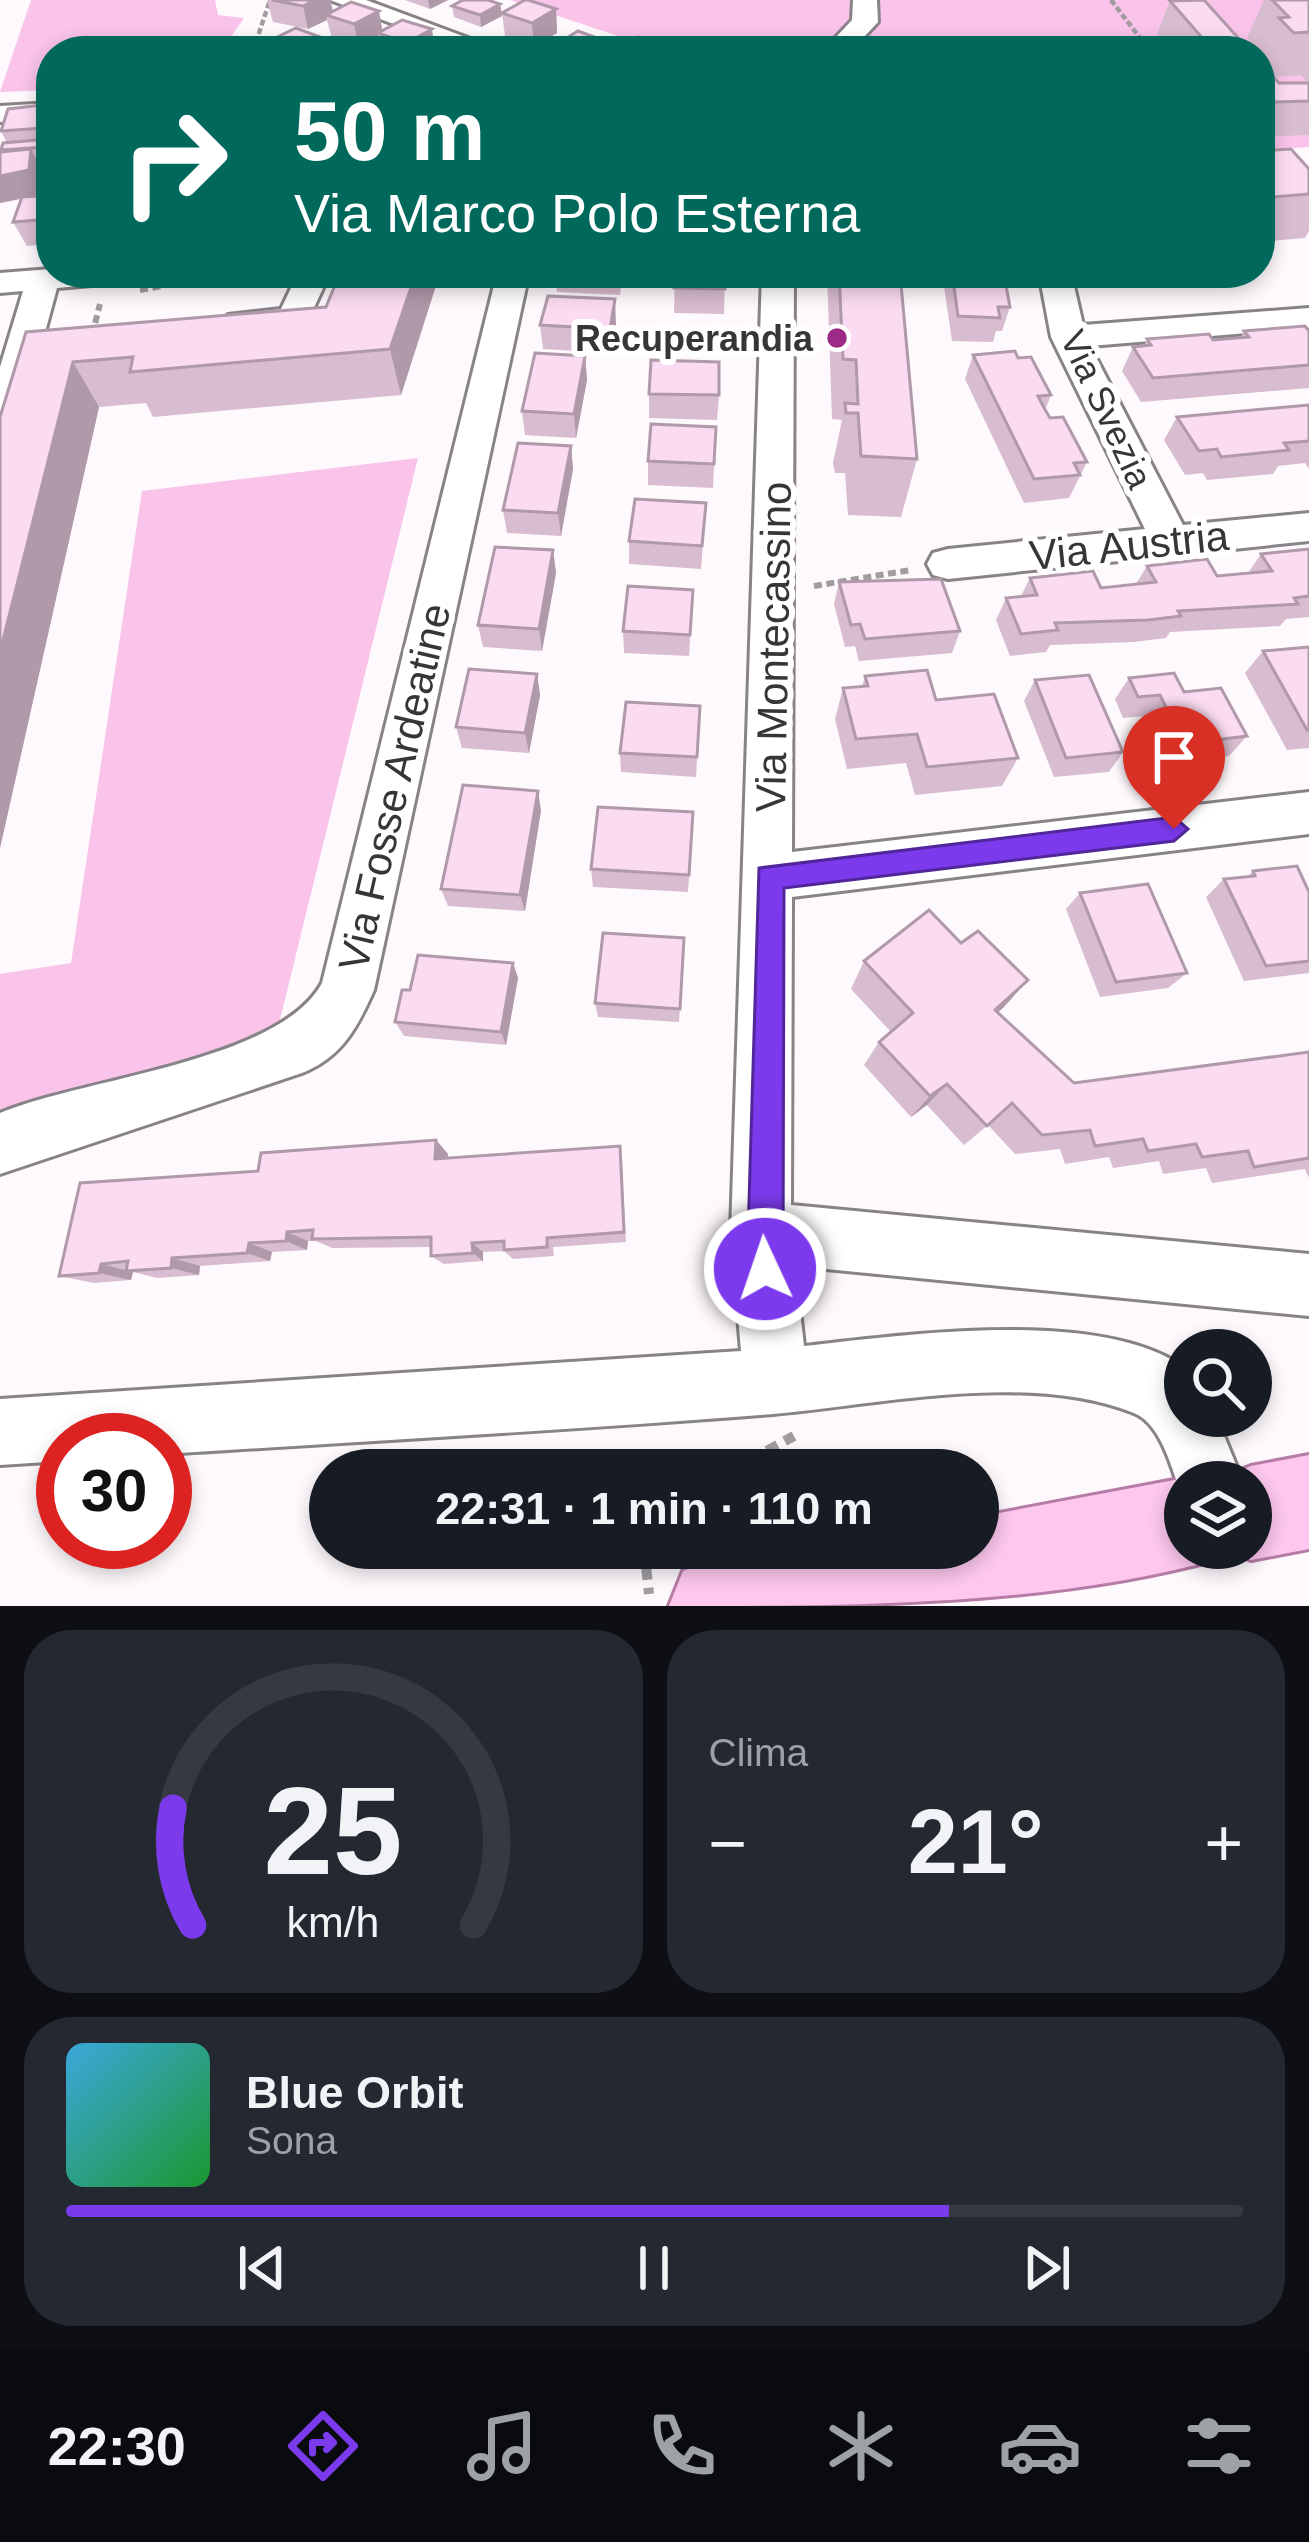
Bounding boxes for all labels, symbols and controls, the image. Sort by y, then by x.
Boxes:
icon: right [96,84,252,240]
text: 50 m [294,84,485,178]
text: Via Marco Polo Esterna [294,183,860,243]
place label: Recuperandia [575,318,814,359]
street label: Via Svezia [1052,324,1161,496]
marker: Recuperandia [824,325,850,351]
street label: Via Montecassino [747,481,800,813]
street label: Via Austria [1027,512,1232,579]
street label: Via Fosse Ardeatine [329,599,460,975]
pin [1123,706,1225,829]
icon: arrive [1141,724,1207,790]
position arrow [702,1206,828,1332]
map controls [1164,1329,1272,1569]
button: search [1164,1329,1272,1437]
speed limit sign: 30 [36,1413,192,1569]
button: layers [1164,1461,1272,1569]
text: 22:31 · 1 min · 110 m [435,1483,873,1534]
text: Clima [709,1731,808,1774]
text: 25 [264,1761,403,1900]
text: 21° [908,1792,1044,1892]
text: − [709,1806,747,1880]
text: + [1204,1806,1243,1880]
text: km/h [287,1897,380,1945]
text: Blue Orbit [246,2067,464,2118]
text: Sona [246,2119,337,2162]
icon: previous [229,2235,295,2301]
icon: pause [621,2235,687,2301]
icon: next [1014,2235,1080,2301]
icon: directions [281,2404,365,2488]
icon: music [460,2404,544,2488]
icon: phone [640,2404,724,2488]
icon: climate [819,2404,903,2488]
icon: car [998,2404,1082,2488]
icon: filters [1177,2404,1261,2488]
text: 22:30 [48,2416,186,2476]

